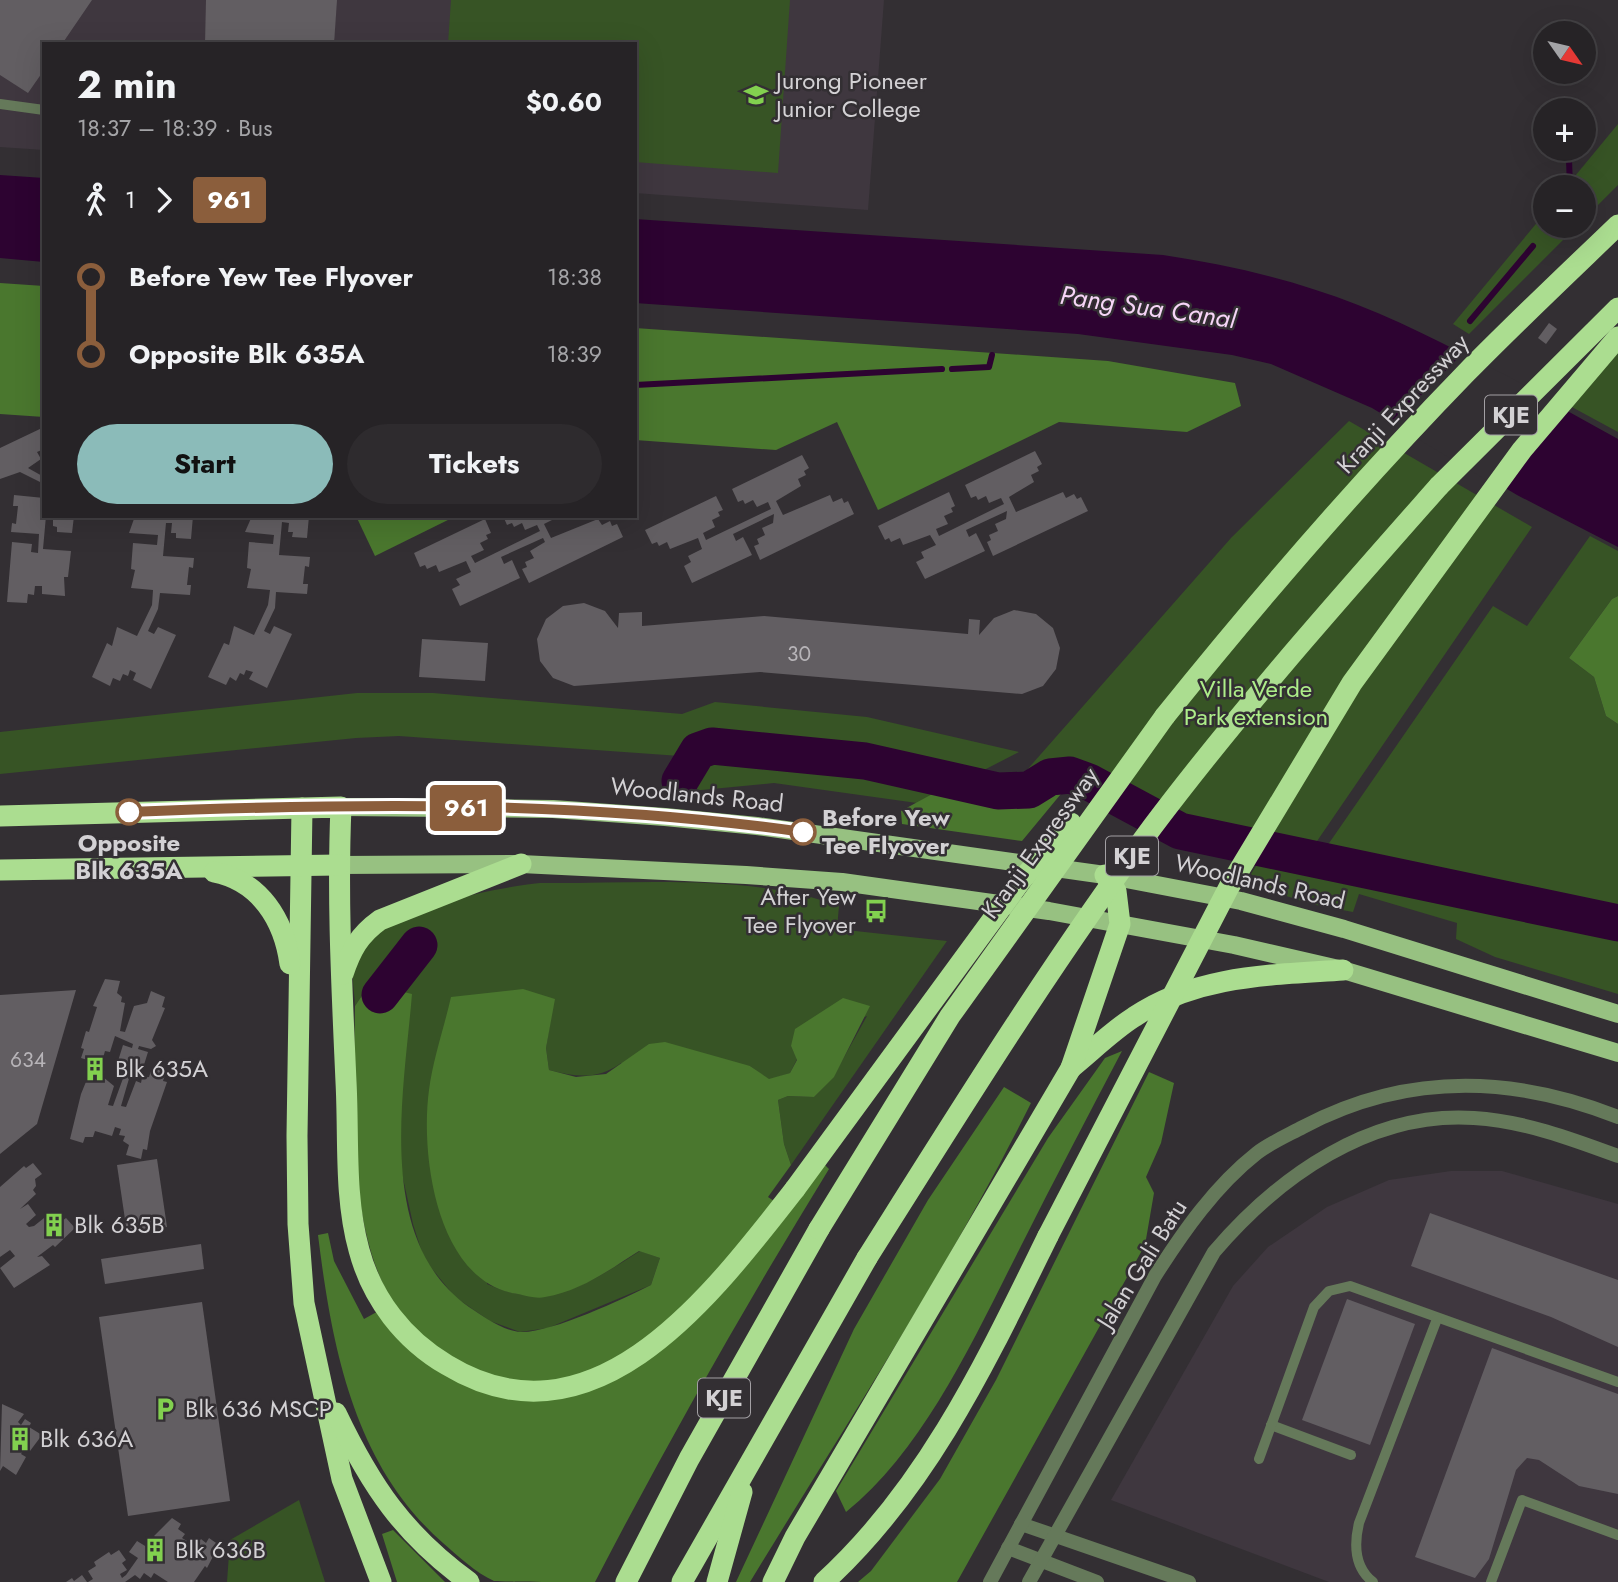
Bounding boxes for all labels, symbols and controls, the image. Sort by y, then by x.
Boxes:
north arrow [1533,21,1596,84]
map controls [1533,21,1596,238]
text: 2 min [77,57,177,112]
place label: Jurong Pioneer Junior College [773,63,928,126]
school or university icon: Jurong Pioneer Junior College [742,81,770,109]
text: $0.60 [526,83,602,121]
button: + [1533,98,1596,161]
text: 18:37 – 18:39 · Bus [77,111,272,145]
button: − [1533,175,1596,238]
icon: walk [77,181,115,219]
icon: forward [145,181,183,219]
text: 961 [207,182,252,217]
text: 1 [125,183,135,217]
text: Before Yew Tee Flyover [129,258,413,296]
text: 18:38 [547,260,602,294]
water label: Pang Sua Canal [1058,276,1240,338]
street label: Kranji Expressway [1328,326,1477,481]
text: Opposite Blk 635A [129,335,364,373]
text: 18:39 [546,337,602,371]
road number: KJE [1485,396,1537,434]
button: Start [77,424,333,504]
button: Tickets [347,424,602,504]
house number: 30 [787,639,811,669]
park label: Villa Verde Park extension [1184,671,1328,734]
street label: Kranji Expressway [973,759,1107,926]
street label: Woodlands Road [609,768,785,821]
line badge: 961 [426,785,506,831]
text: 961 [444,790,488,825]
marker: Opposite Blk 635A [116,799,142,825]
place label: Before Yew Tee Flyover [822,800,950,863]
marker: Before Yew Tee Flyover [790,819,816,845]
place label: Opposite Blk 635A [75,825,183,888]
road number: KJE [1106,836,1158,876]
street label: Woodlands Road [1172,845,1349,918]
place label: After Yew Tee Flyover [744,879,857,942]
bus stop icon: After Yew Tee Flyover [862,897,890,925]
house number: 634 [10,1045,46,1075]
place label: Blk 635A [115,1051,208,1086]
building icon: Blk 635A [81,1055,109,1083]
street label: Jalan Gali Batu [1086,1192,1195,1338]
place label: Blk 635B [74,1207,165,1242]
building icon: Blk 635B [40,1211,68,1239]
road number: KJE [698,1378,750,1418]
place label: Blk 636 MSCP [185,1391,332,1426]
parking icon: Blk 636 MSCP [151,1395,179,1423]
place label: Blk 636A [40,1421,133,1456]
building icon: Blk 636A [6,1425,34,1453]
place label: Blk 636B [175,1532,266,1567]
building icon: Blk 636B [141,1536,169,1564]

